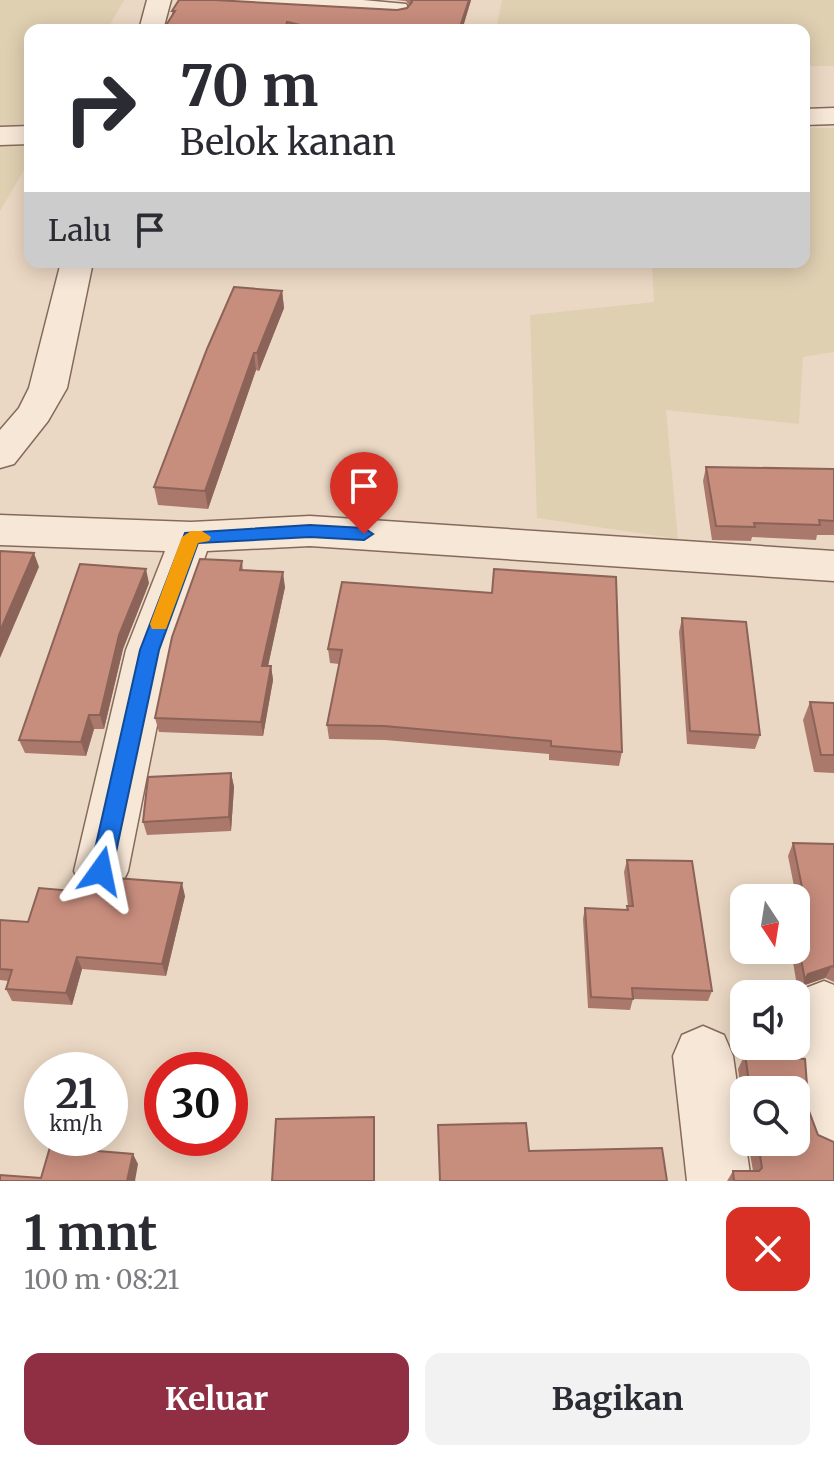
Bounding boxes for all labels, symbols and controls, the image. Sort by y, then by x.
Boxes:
text: 70 m [180,51,318,121]
icon: right [48,56,152,160]
text: Belok kanan [180,120,396,165]
icon: arrive [128,208,172,252]
text: Lalu [48,211,112,249]
pin [330,452,398,534]
icon: arrive [342,464,386,508]
position arrow [59,829,143,913]
north arrow [730,884,810,964]
map controls [730,884,810,1156]
button: sound [730,980,810,1060]
speed limit sign: 30 [144,1052,248,1156]
text: 21 [56,1069,96,1119]
button: search [730,1076,810,1156]
text: km/h [50,1111,102,1136]
text: 1 mnt [24,1203,157,1263]
button: close [726,1207,810,1291]
text: 100 m · 08:21 [24,1263,179,1296]
button: Keluar [24,1353,409,1445]
button: Bagikan [425,1353,810,1445]

